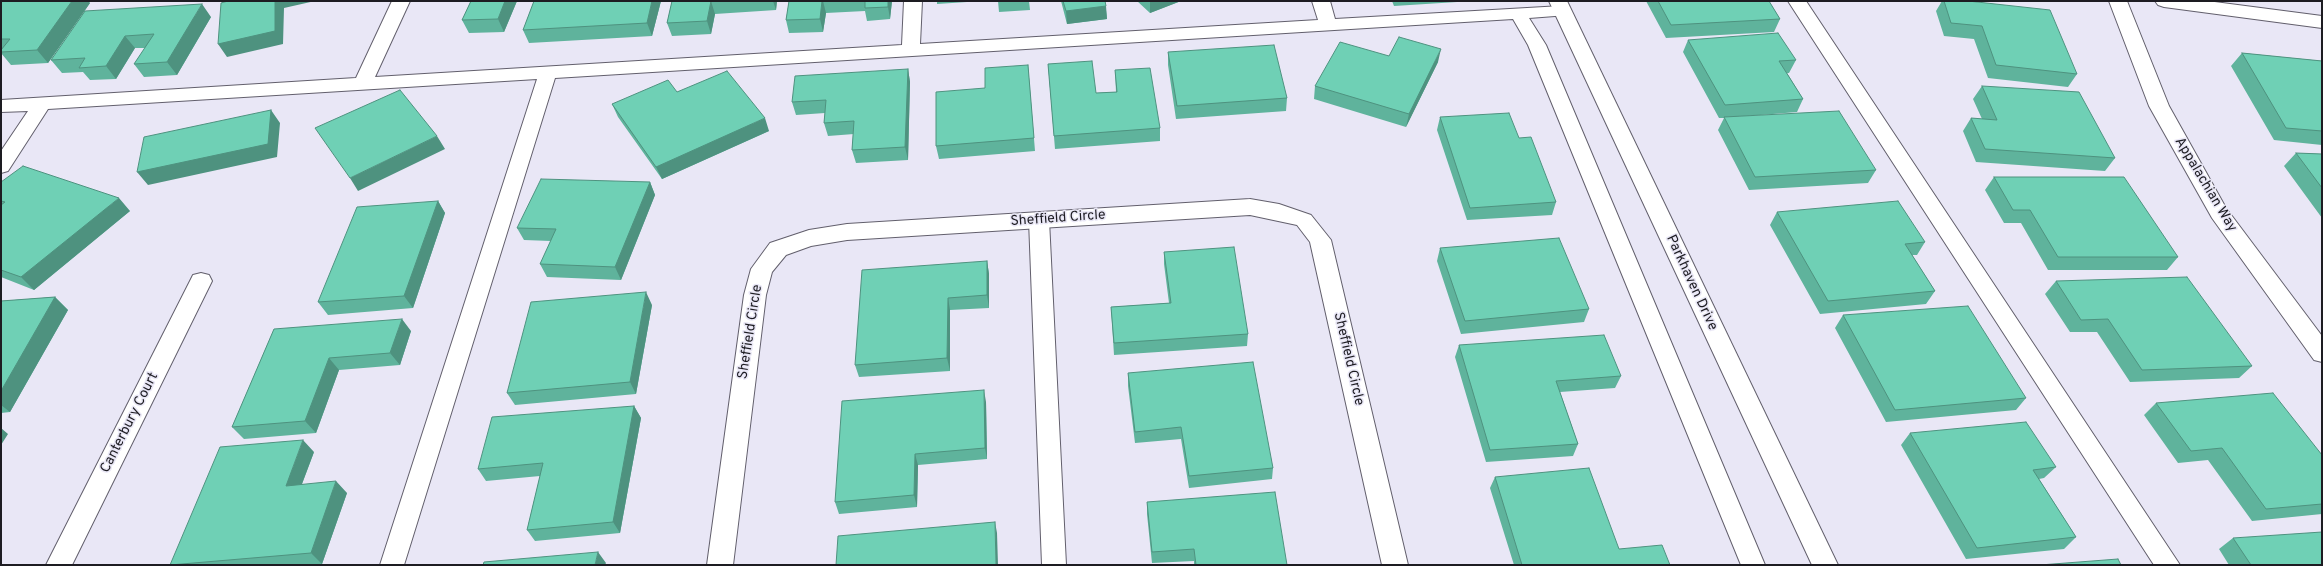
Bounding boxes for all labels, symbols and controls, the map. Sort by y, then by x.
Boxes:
street label: Appalachian Way [2170,135,2240,235]
street label: Sheffield Circle [1010,207,1106,231]
street label: Parkhaven Drive [1662,233,1720,333]
street label: Sheffield Circle [735,284,767,380]
street label: Sheffield Circle [1329,311,1367,407]
street label: Canterbury Court [97,370,163,476]

